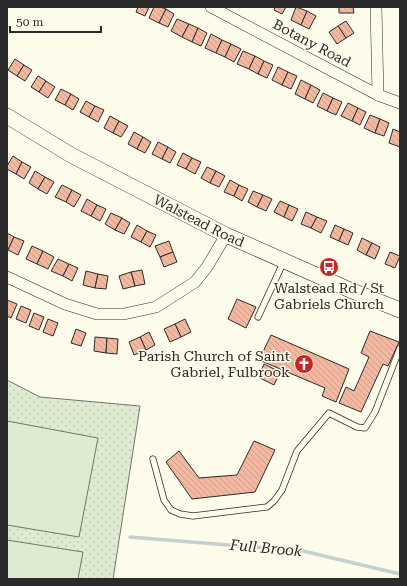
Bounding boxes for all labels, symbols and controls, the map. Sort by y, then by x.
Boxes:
scale bar [10,8,101,34]
text: 50 m [16,15,43,29]
street label: Botany Road [270,16,354,70]
street label: Walstead Road [151,191,247,250]
bus stop icon: Walstead Rd / St Gabriels Church [318,256,340,278]
place label: Walstead Rd / St Gabriels Church [274,280,384,312]
place label: Parish Church of Saint Gabriel, Fulbrook [138,348,290,380]
church icon: Parish Church of Saint Gabriel, Fulbrook [293,353,315,375]
water label: Full Brook [228,536,304,560]

